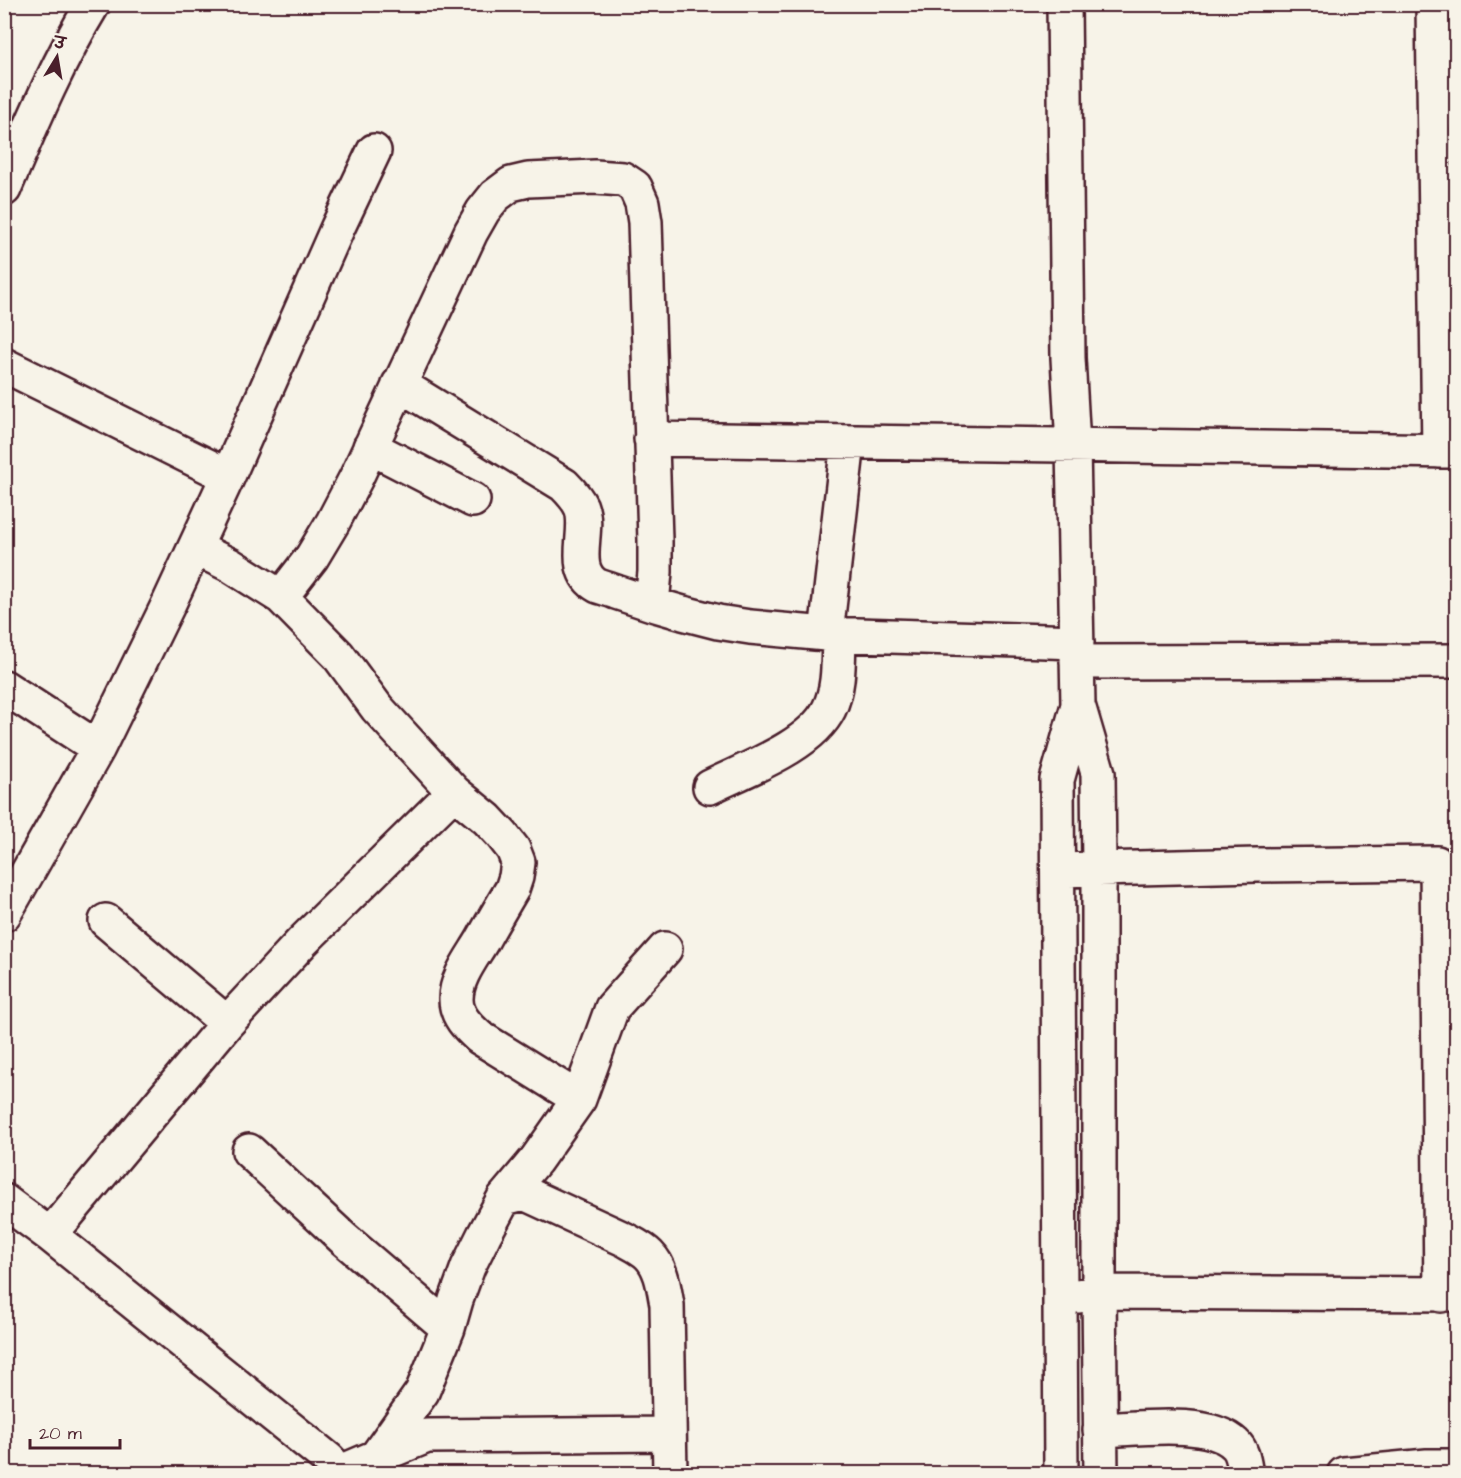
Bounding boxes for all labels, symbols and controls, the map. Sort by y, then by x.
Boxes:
north arrow [27,27,87,87]
text: उ [50,31,68,55]
scale bar [30,1412,120,1450]
text: 20 m [39,1421,82,1446]

